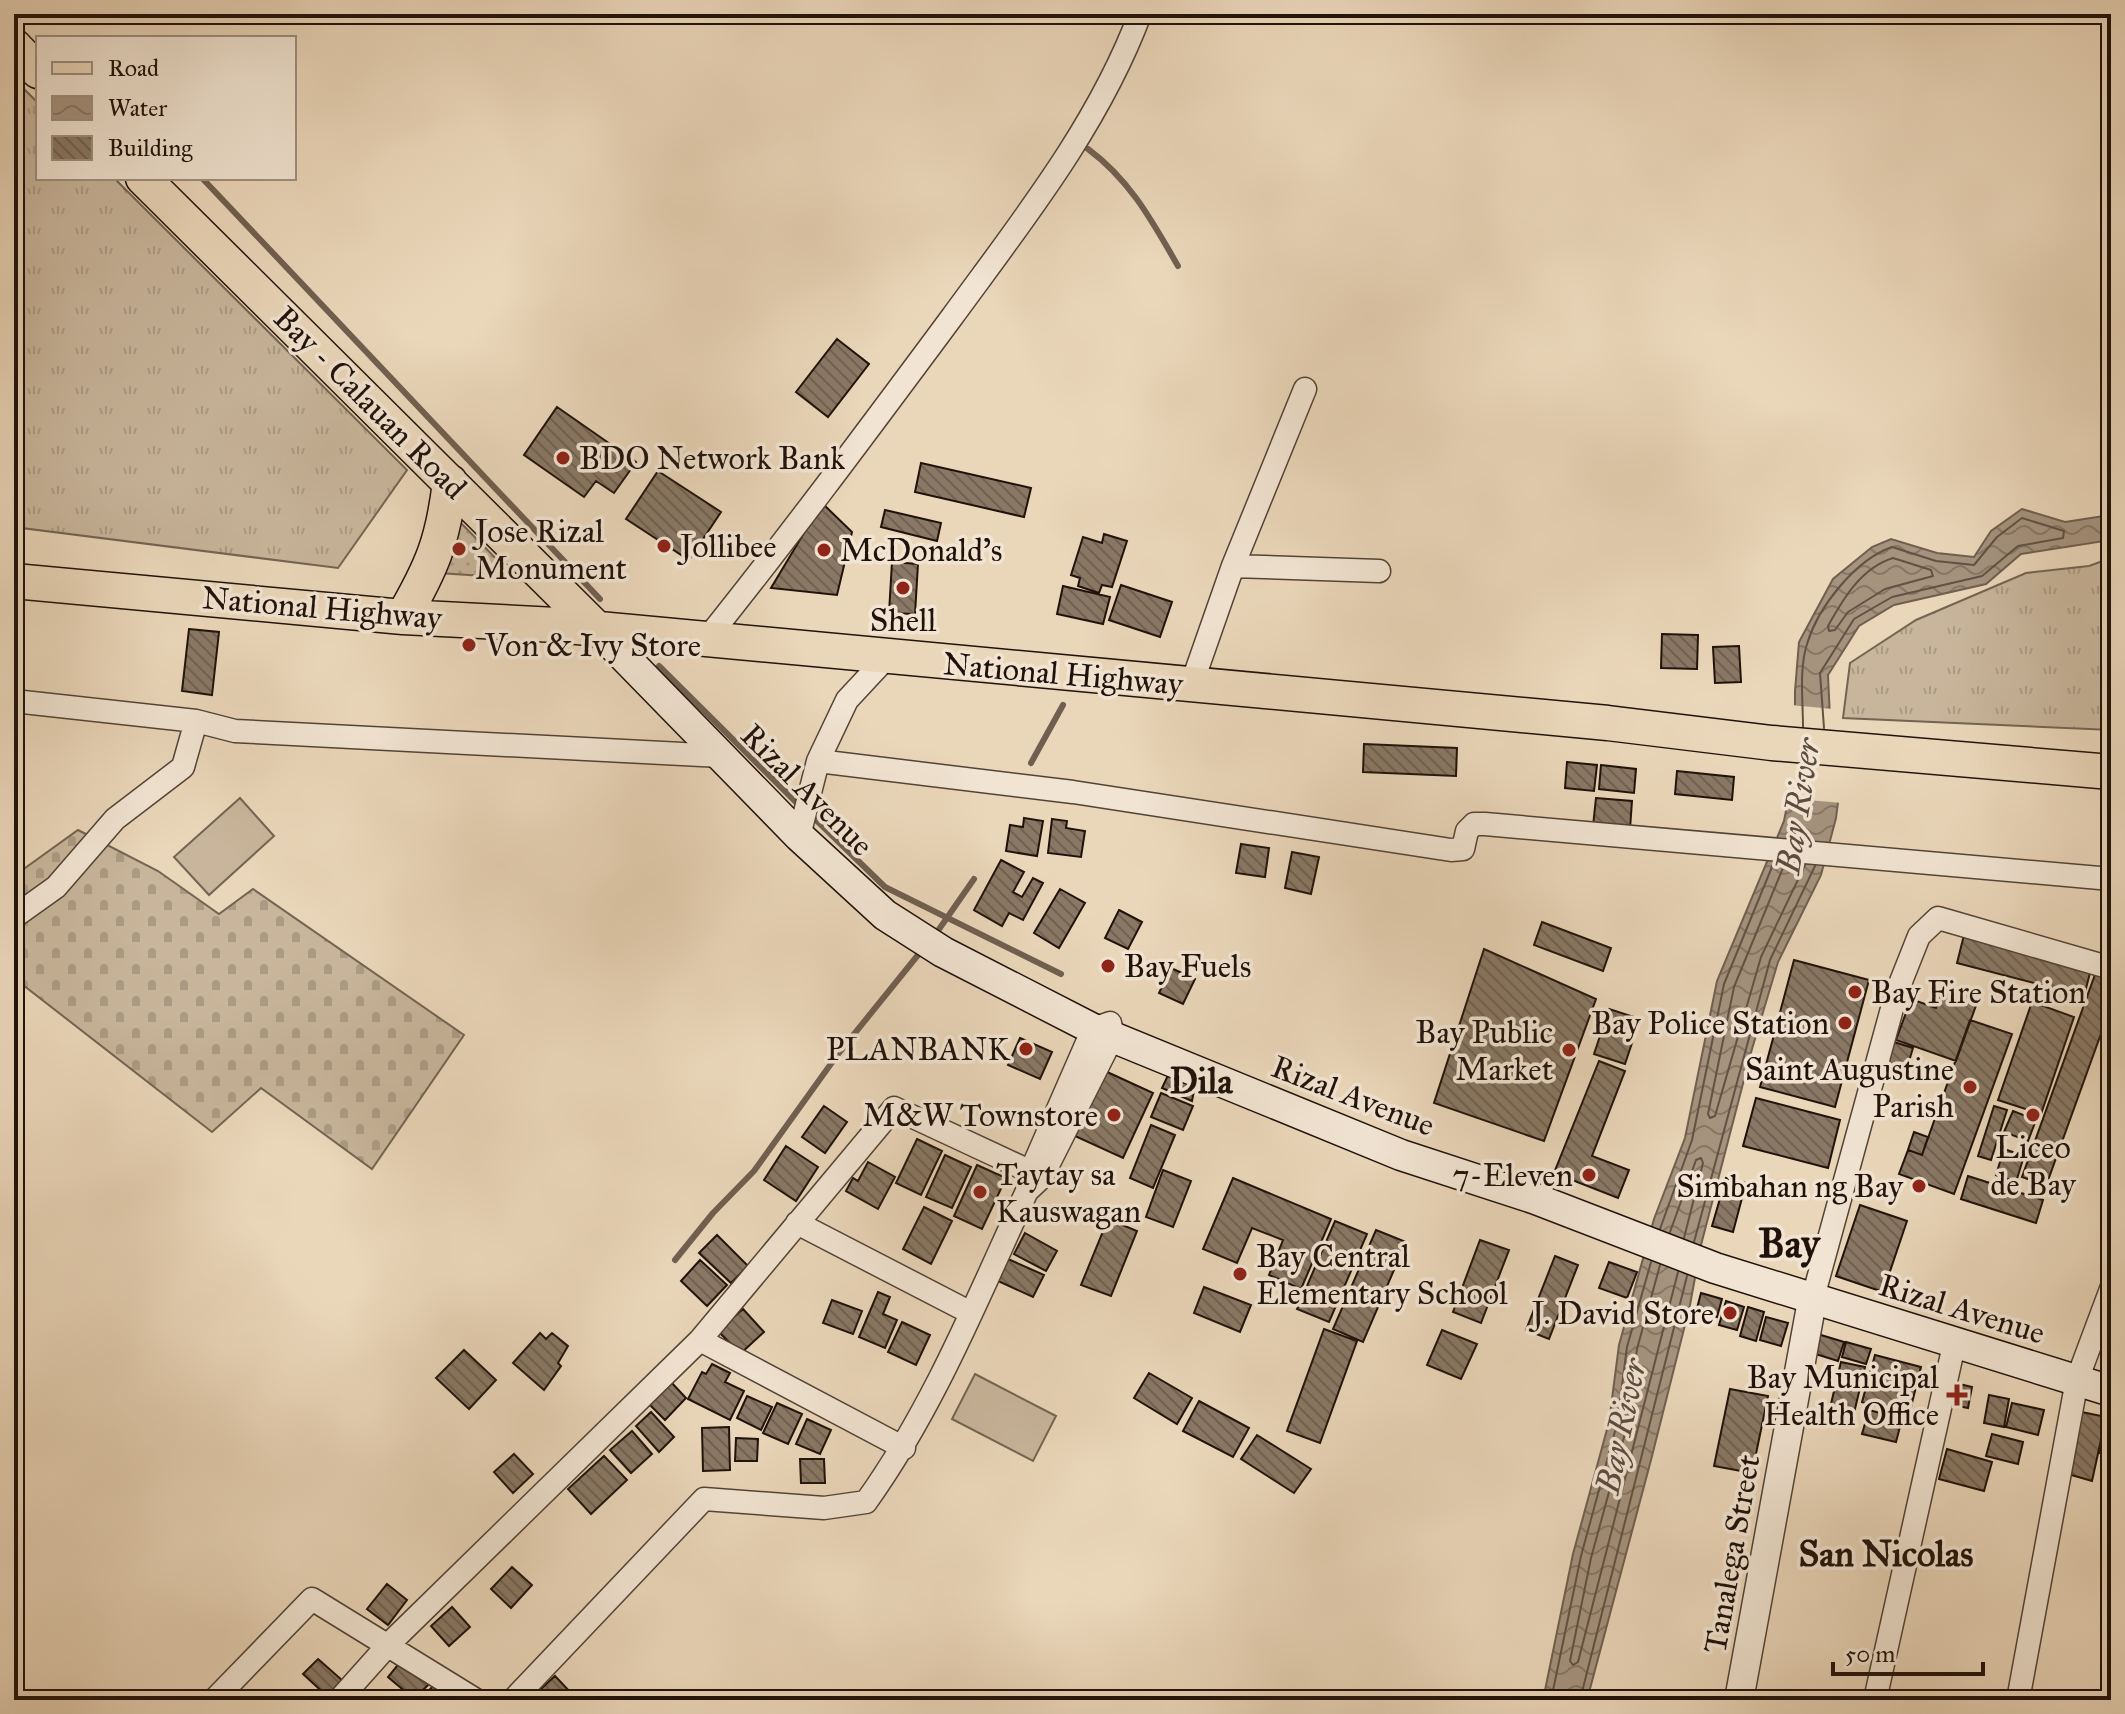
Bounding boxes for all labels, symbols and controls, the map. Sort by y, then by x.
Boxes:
legend [36,36,296,180]
text: Road [108,53,159,83]
text: Water [108,93,167,123]
text: Building [108,133,193,163]
street label: Bay - Calauan Road [265,298,475,508]
place label: BDO Network Bank [579,439,845,478]
marker: BDO Network Bank [554,449,572,467]
place label: Jose Rizal Monument [472,512,627,588]
place label: Jollibee [677,527,777,566]
place label: McDonald's [840,531,1003,570]
marker: Jollibee [655,537,673,555]
marker: Jose Rizal Monument [450,540,468,558]
marker: McDonald's [815,541,833,559]
street label: National Highway [201,578,444,638]
marker: Shell [894,579,912,597]
place label: Shell [870,601,937,640]
place label: Von & Ivy Store [484,626,701,665]
marker: Von & Ivy Store [460,636,478,654]
street label: National Highway [942,644,1185,704]
street label: Rizal Avenue [733,716,881,864]
water label: Bay River [1767,734,1829,879]
place label: Bay Fuels [1124,947,1251,986]
marker: Bay Fuels [1099,957,1117,975]
place label: Bay Fire Station [1871,973,2086,1012]
marker: Bay Fire Station [1846,983,1864,1001]
place label: Bay Police Station [1591,1004,1829,1043]
place label: Bay Public Market [1415,1013,1553,1089]
marker: Bay Police Station [1836,1014,1854,1032]
place label: PLANBANK [826,1030,1011,1069]
marker: PLANBANK [1017,1040,1035,1058]
marker: Bay Public Market [1560,1041,1578,1059]
street label: Rizal Avenue [1266,1047,1440,1145]
place label: Saint Augustine Parish [1745,1050,1954,1126]
district label: Dila [1169,1059,1233,1103]
marker: Saint Augustine Parish [1961,1078,1979,1096]
place label: M&W Townstore [863,1096,1098,1135]
marker: M&W Townstore [1105,1106,1123,1124]
marker: Liceo de Bay [2024,1106,2042,1124]
place label: Liceo de Bay [1990,1128,2077,1204]
place label: Taytay sa Kauswagan [996,1155,1141,1231]
place label: 7-Eleven [1453,1156,1573,1195]
marker: 7-Eleven [1580,1166,1598,1184]
place label: Simbahan ng Bay [1676,1167,1904,1206]
marker: Simbahan ng Bay [1910,1177,1928,1195]
marker: Taytay sa Kauswagan [971,1183,989,1201]
district label: Bay [1758,1219,1821,1268]
place label: Bay Central Elementary School [1256,1237,1508,1313]
marker: Bay Central Elementary School [1231,1265,1249,1283]
street label: Rizal Avenue [1874,1265,2050,1353]
place label: J. David Store [1529,1294,1714,1333]
marker: J. David Store [1721,1304,1739,1322]
water label: Bay River [1586,1353,1656,1499]
place label: Bay Municipal Health Office [1747,1358,1939,1434]
marker: Bay Municipal Health Office [1946,1384,1968,1406]
street label: Tanalega Street [1695,1452,1769,1656]
district label: San Nicolas [1799,1532,1973,1576]
scale bar [1833,1626,1983,1676]
text: 50 m [1845,1639,1895,1669]

